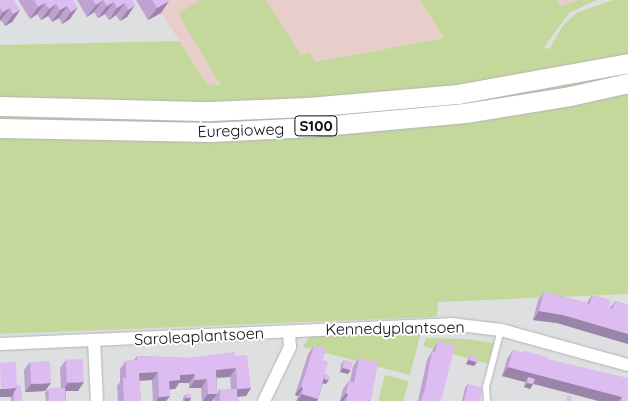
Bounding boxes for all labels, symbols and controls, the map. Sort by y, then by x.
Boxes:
road number: S100 [294,114,338,138]
street label: Euregioweg [197,119,285,141]
street label: Kennedyplantsoen [325,317,465,339]
street label: Saroleaplantsoen [134,323,264,349]

